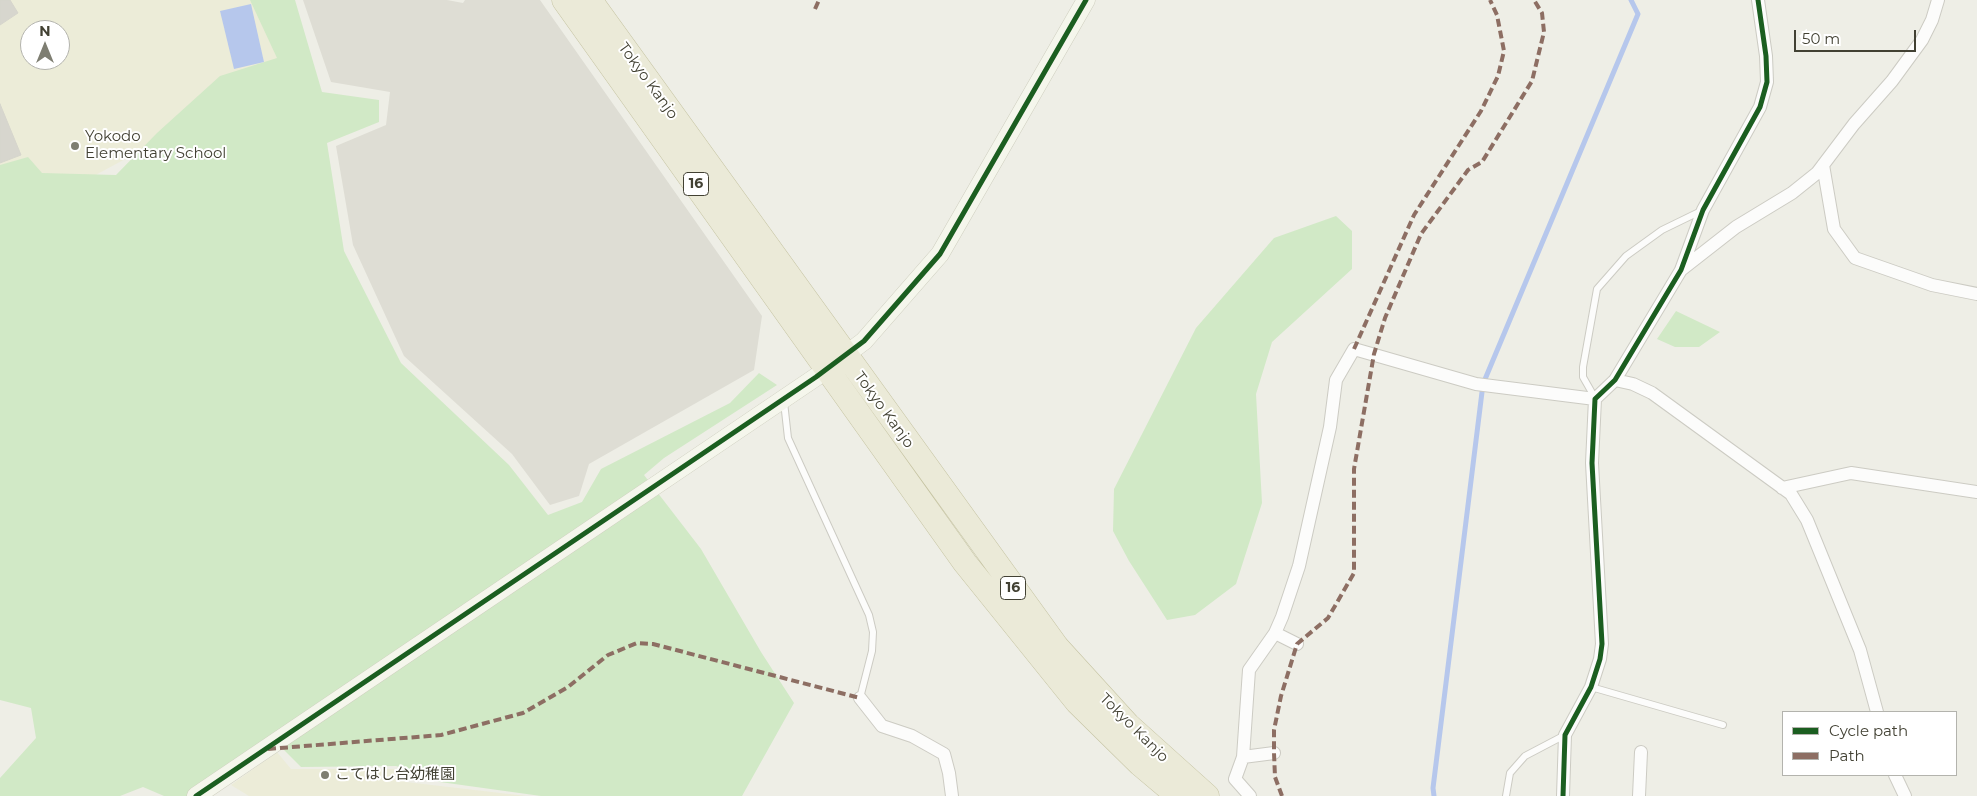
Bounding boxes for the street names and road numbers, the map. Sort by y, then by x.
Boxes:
street label: Tokyo Kanjo [614,39,682,123]
road number: 16 [684,172,708,195]
street label: Tokyo Kanjo [850,368,918,452]
road number: 16 [1000,576,1026,600]
street label: Tokyo Kanjo [1096,690,1172,766]

